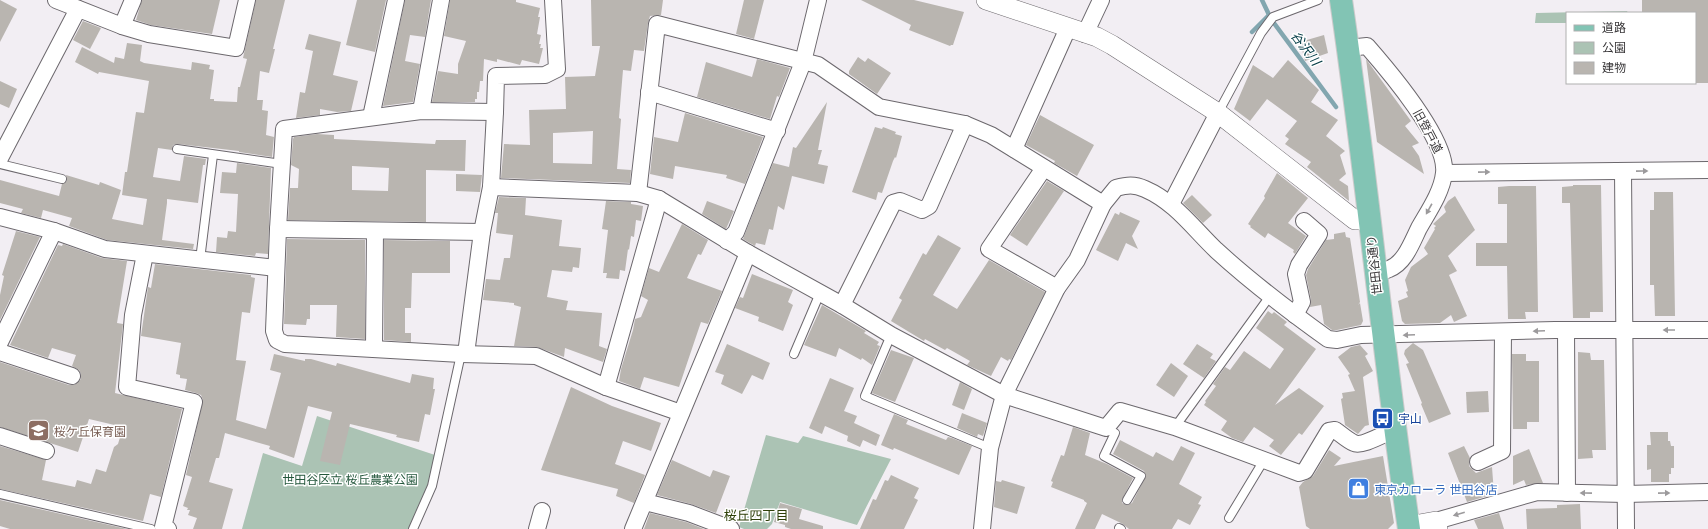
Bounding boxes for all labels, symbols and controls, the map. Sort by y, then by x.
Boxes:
legend [1566,12,1696,84]
text: 道路 [1602,20,1626,35]
water label: 谷沢川 [1288,28,1325,70]
text: 公園 [1602,40,1626,55]
text: 建物 [1602,60,1626,75]
street label: 旧登戸道 [1410,106,1446,156]
one-way arrow [1636,168,1649,174]
one-way arrow [1478,169,1491,175]
one-way arrow [1426,203,1433,214]
street label: 世田谷通り [1363,234,1385,296]
one-way arrow [1662,327,1675,333]
one-way arrow [1532,328,1545,334]
one-way arrow [1402,332,1415,338]
bus stop icon: 宇山 [1370,405,1396,431]
place label: 宇山 [1398,411,1422,426]
school or university icon: 桜ケ丘保育園 [25,418,51,444]
place label: 桜ケ丘保育園 [54,424,126,439]
park label: 世田谷区立 桜丘農業公園 [282,472,418,487]
shop icon: 東京カローラ 世田谷店 [1345,476,1371,502]
place label: 東京カローラ 世田谷店 [1374,482,1497,497]
one-way arrow [1579,490,1592,496]
one-way arrow [1658,490,1671,496]
district label: 桜丘四丁目 [723,507,789,523]
one-way arrow [1453,511,1465,517]

